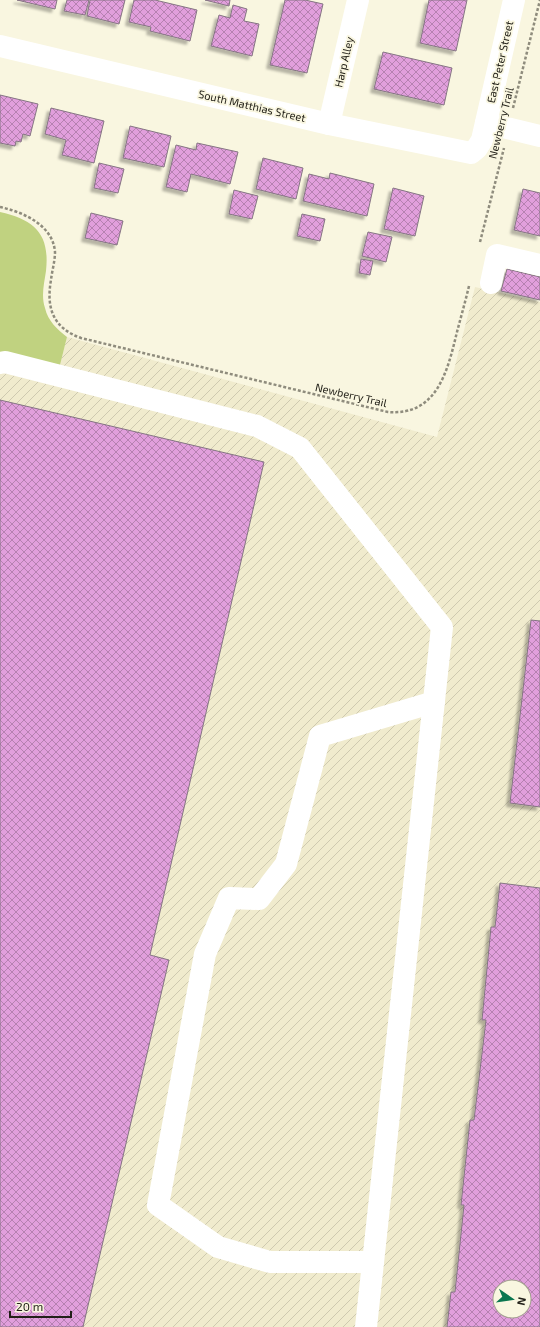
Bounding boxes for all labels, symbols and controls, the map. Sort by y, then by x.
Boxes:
street label: East Peter Street [484,19,515,104]
street label: Harp Alley [331,35,356,88]
street label: Newberry Trail [485,85,516,160]
street label: South Matthias Street [197,87,307,124]
street label: Newberry Trail [314,380,389,409]
north arrow [492,1279,532,1319]
scale bar [10,1293,71,1319]
text: N [515,1296,529,1307]
text: 20 m [16,1299,43,1313]

